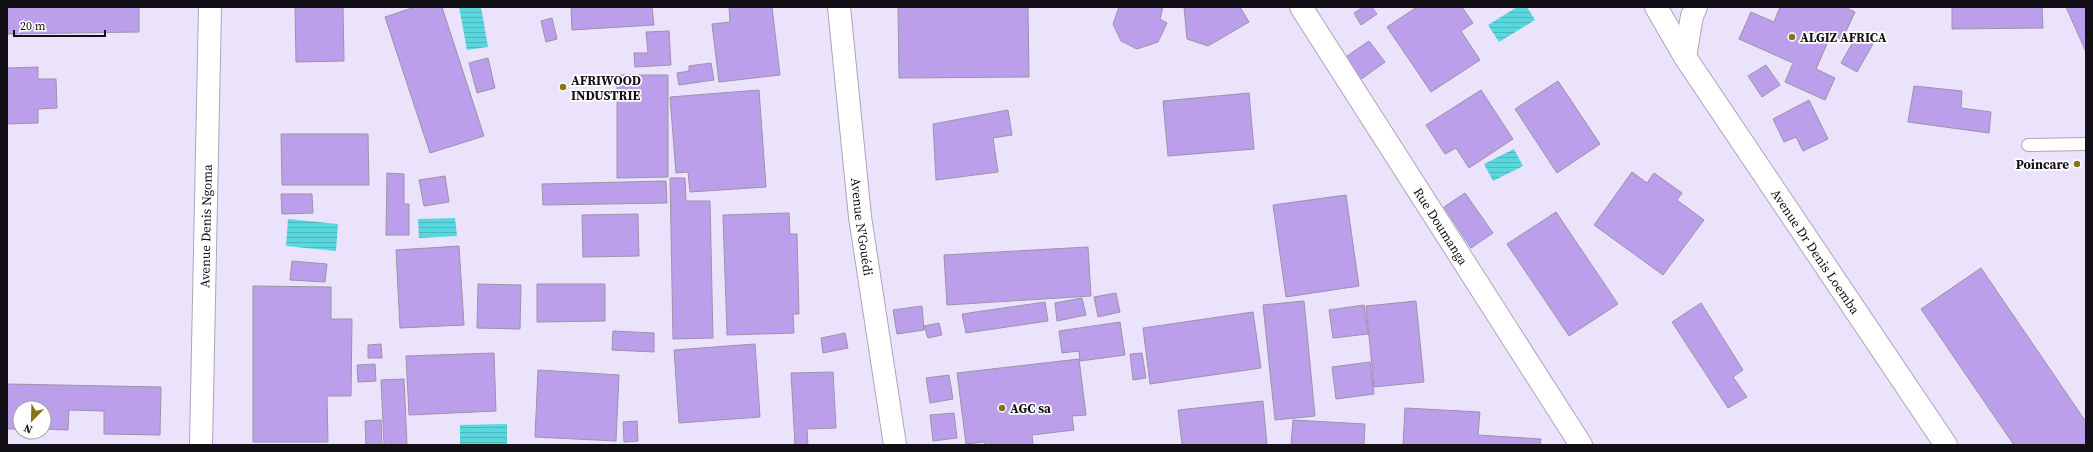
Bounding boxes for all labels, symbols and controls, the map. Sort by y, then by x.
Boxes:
scale bar [14,12,105,38]
text: 20 m [20,18,46,34]
place label: ALGIZ AFRICA [1800,29,1887,46]
marker: ALGIZ AFRICA [1787,32,1797,42]
place label: AFRIWOOD INDUSTRIE [571,72,641,104]
marker: AFRIWOOD INDUSTRIE [558,82,568,92]
place label: Poincare [2016,156,2069,173]
marker: Poincare [2072,159,2082,169]
street label: Avenue Denis Ngoma [196,164,216,288]
street label: Avenue N'Gouédi [847,177,877,277]
street label: Rue Doumanga [1410,184,1472,269]
street label: Avenue Dr Denis Loemba [1767,186,1864,318]
north arrow [12,400,52,440]
place label: AGC sa [1010,400,1051,417]
marker: AGC sa [997,403,1007,413]
text: N [22,420,35,437]

